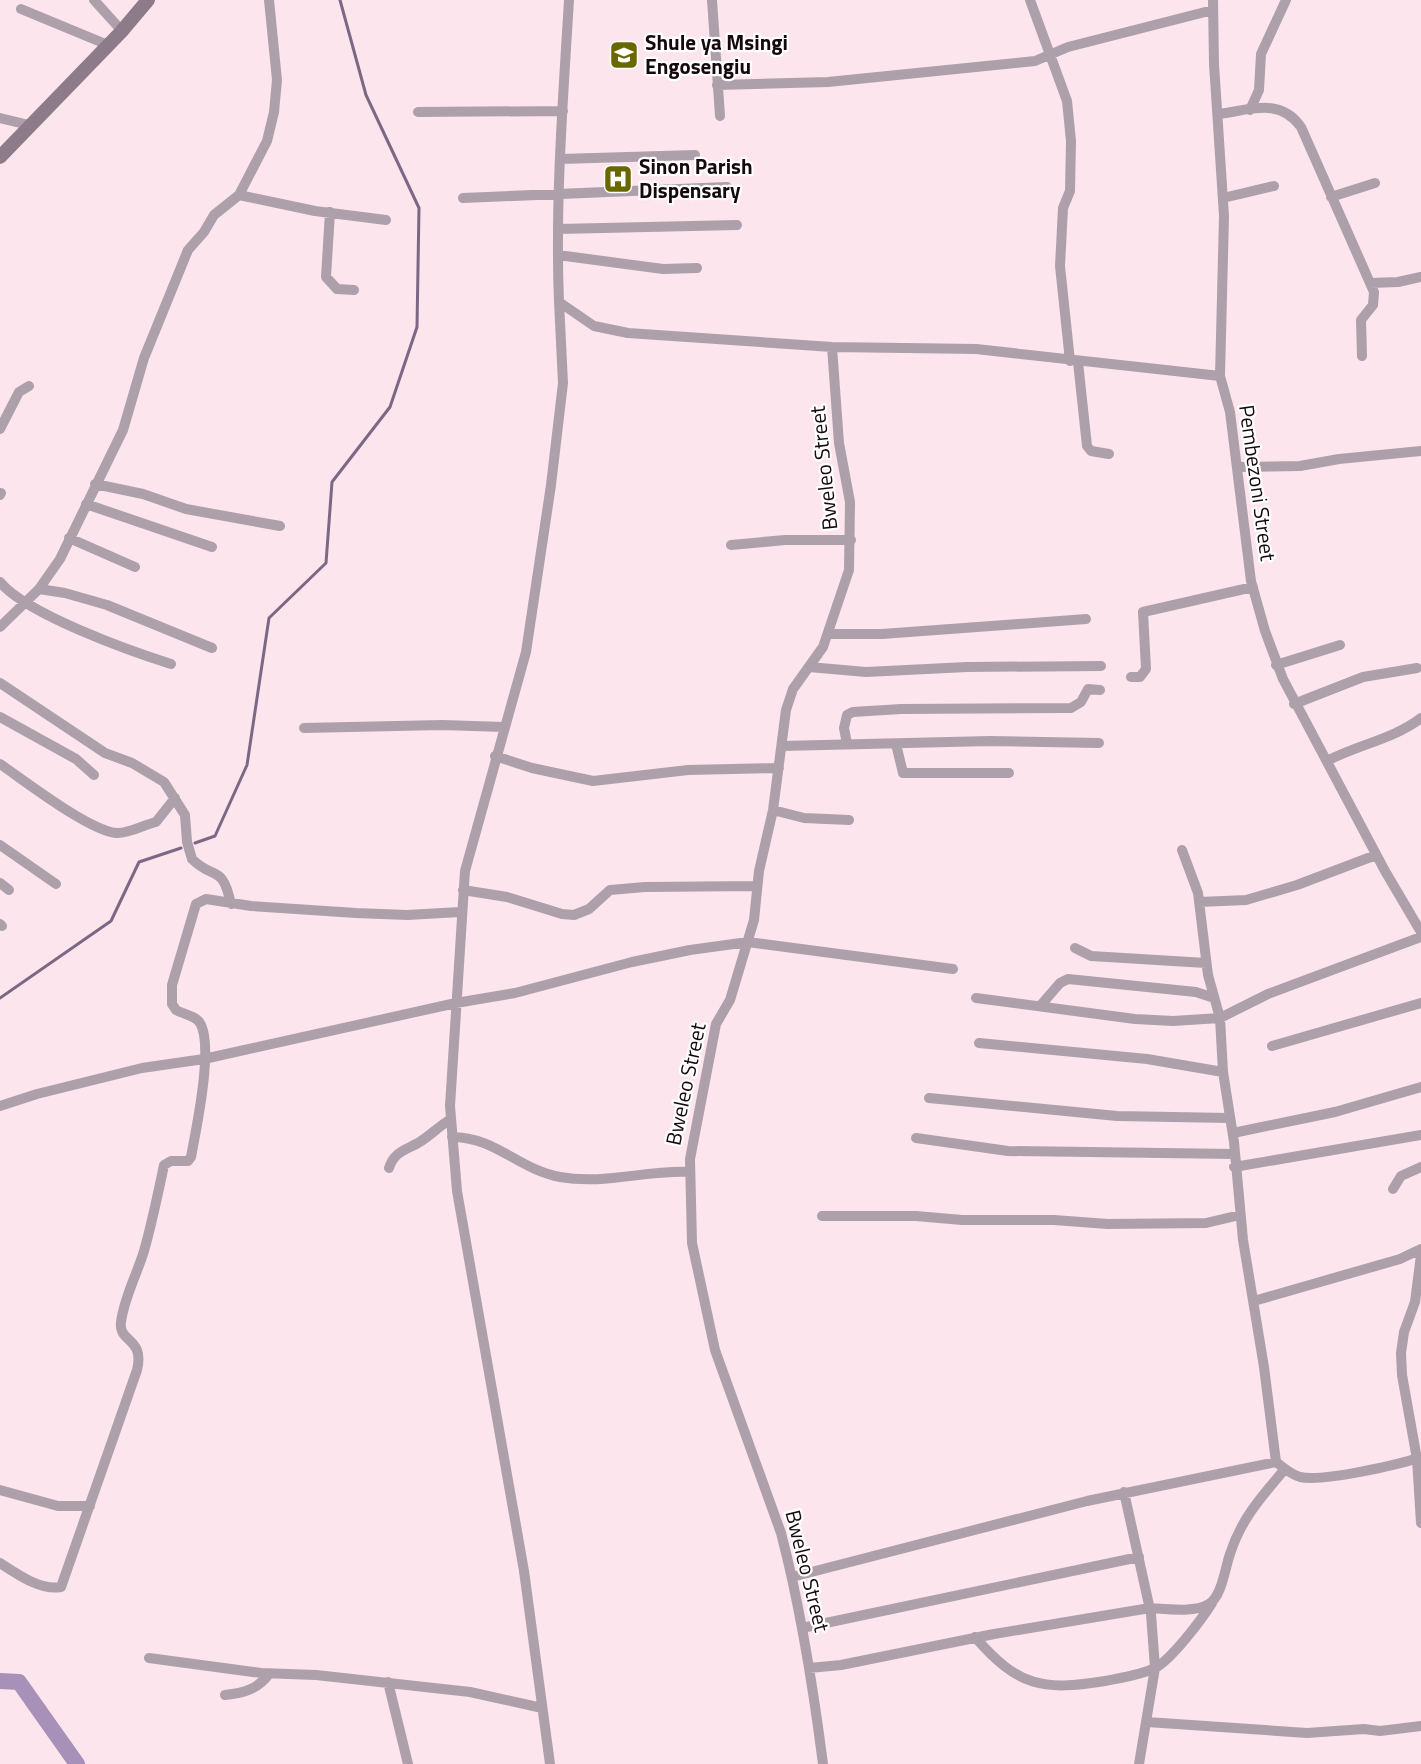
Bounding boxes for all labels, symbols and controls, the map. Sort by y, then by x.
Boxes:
place label: Shule ya Msingi Engosengiu [645,26,788,82]
school or university icon: Shule ya Msingi Engosengiu [608,39,640,71]
place label: Sinon Parish Dispensary [639,150,753,206]
hospital icon: Sinon Parish Dispensary [602,163,634,195]
street label: Pembezoni Street [1231,403,1285,564]
street label: Bweleo Street [801,404,845,532]
street label: Bweleo Street [656,1019,714,1148]
street label: Bweleo Street [777,1506,839,1636]

